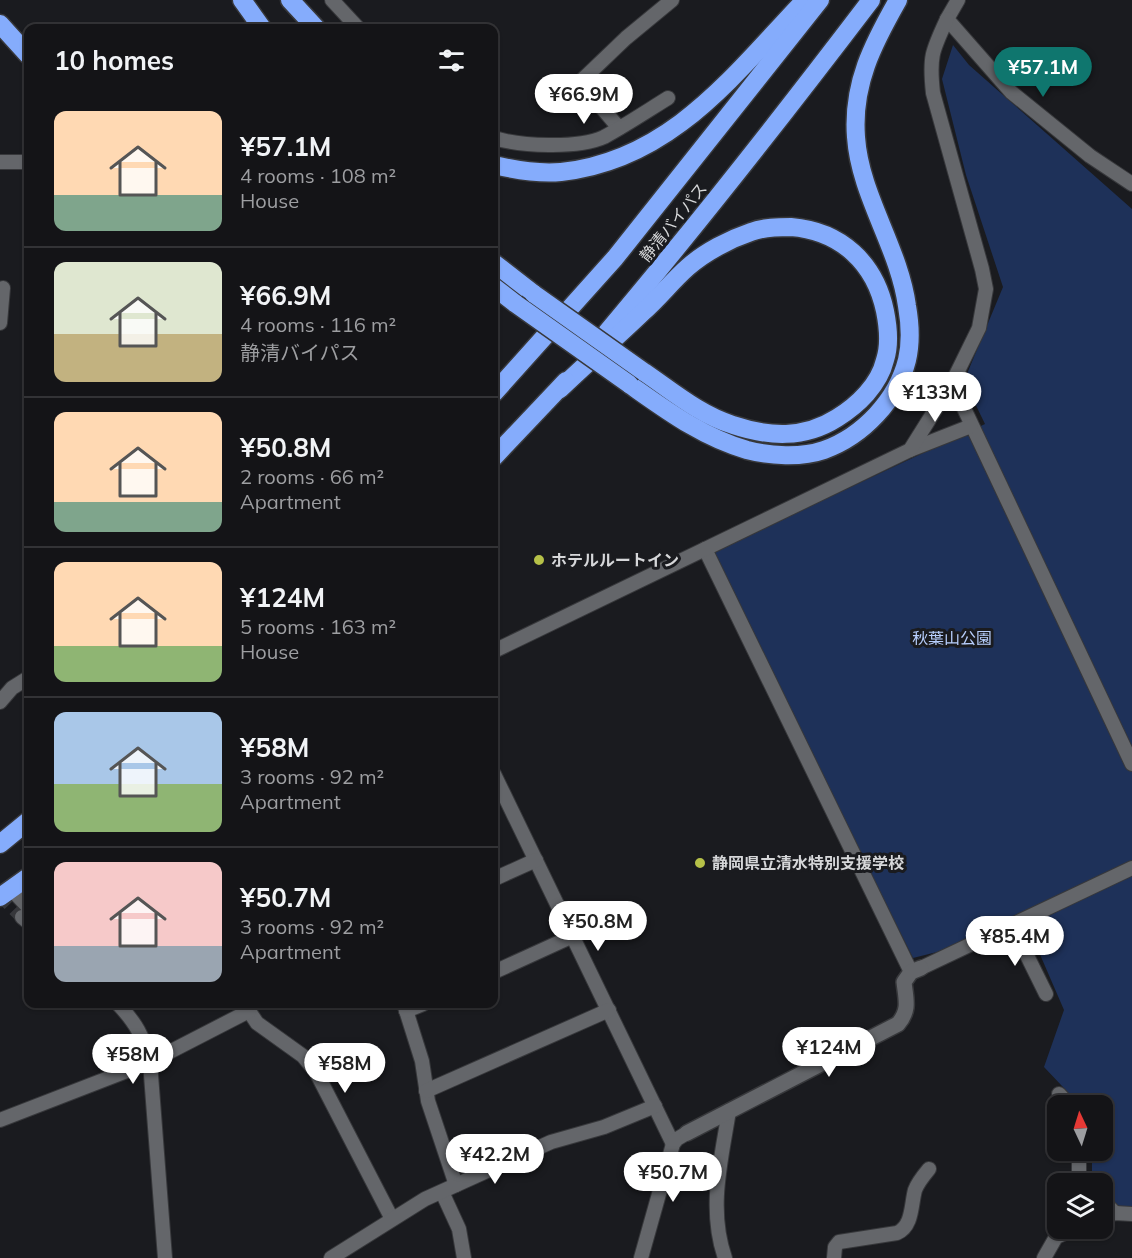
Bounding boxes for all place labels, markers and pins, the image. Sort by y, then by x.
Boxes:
pin: ¥57.1M [994,47,1092,98]
pin: ¥66.9M [535,74,633,125]
pin: ¥133M [893,372,977,423]
place label: ホテルルートイン [551,550,679,570]
marker: ホテルルートイン [532,553,546,567]
place label: 静岡県立清水特別支援学校 [712,853,904,873]
marker: 静岡県立清水特別支援学校 [693,856,707,870]
pin: ¥50.8M [549,901,647,952]
pin: ¥85.4M [966,916,1064,967]
pin: ¥124M [787,1027,871,1078]
pin: ¥58M [97,1034,169,1085]
pin: ¥58M [309,1043,381,1094]
pin: ¥42.2M [446,1134,544,1185]
pin: ¥50.7M [624,1152,722,1203]

